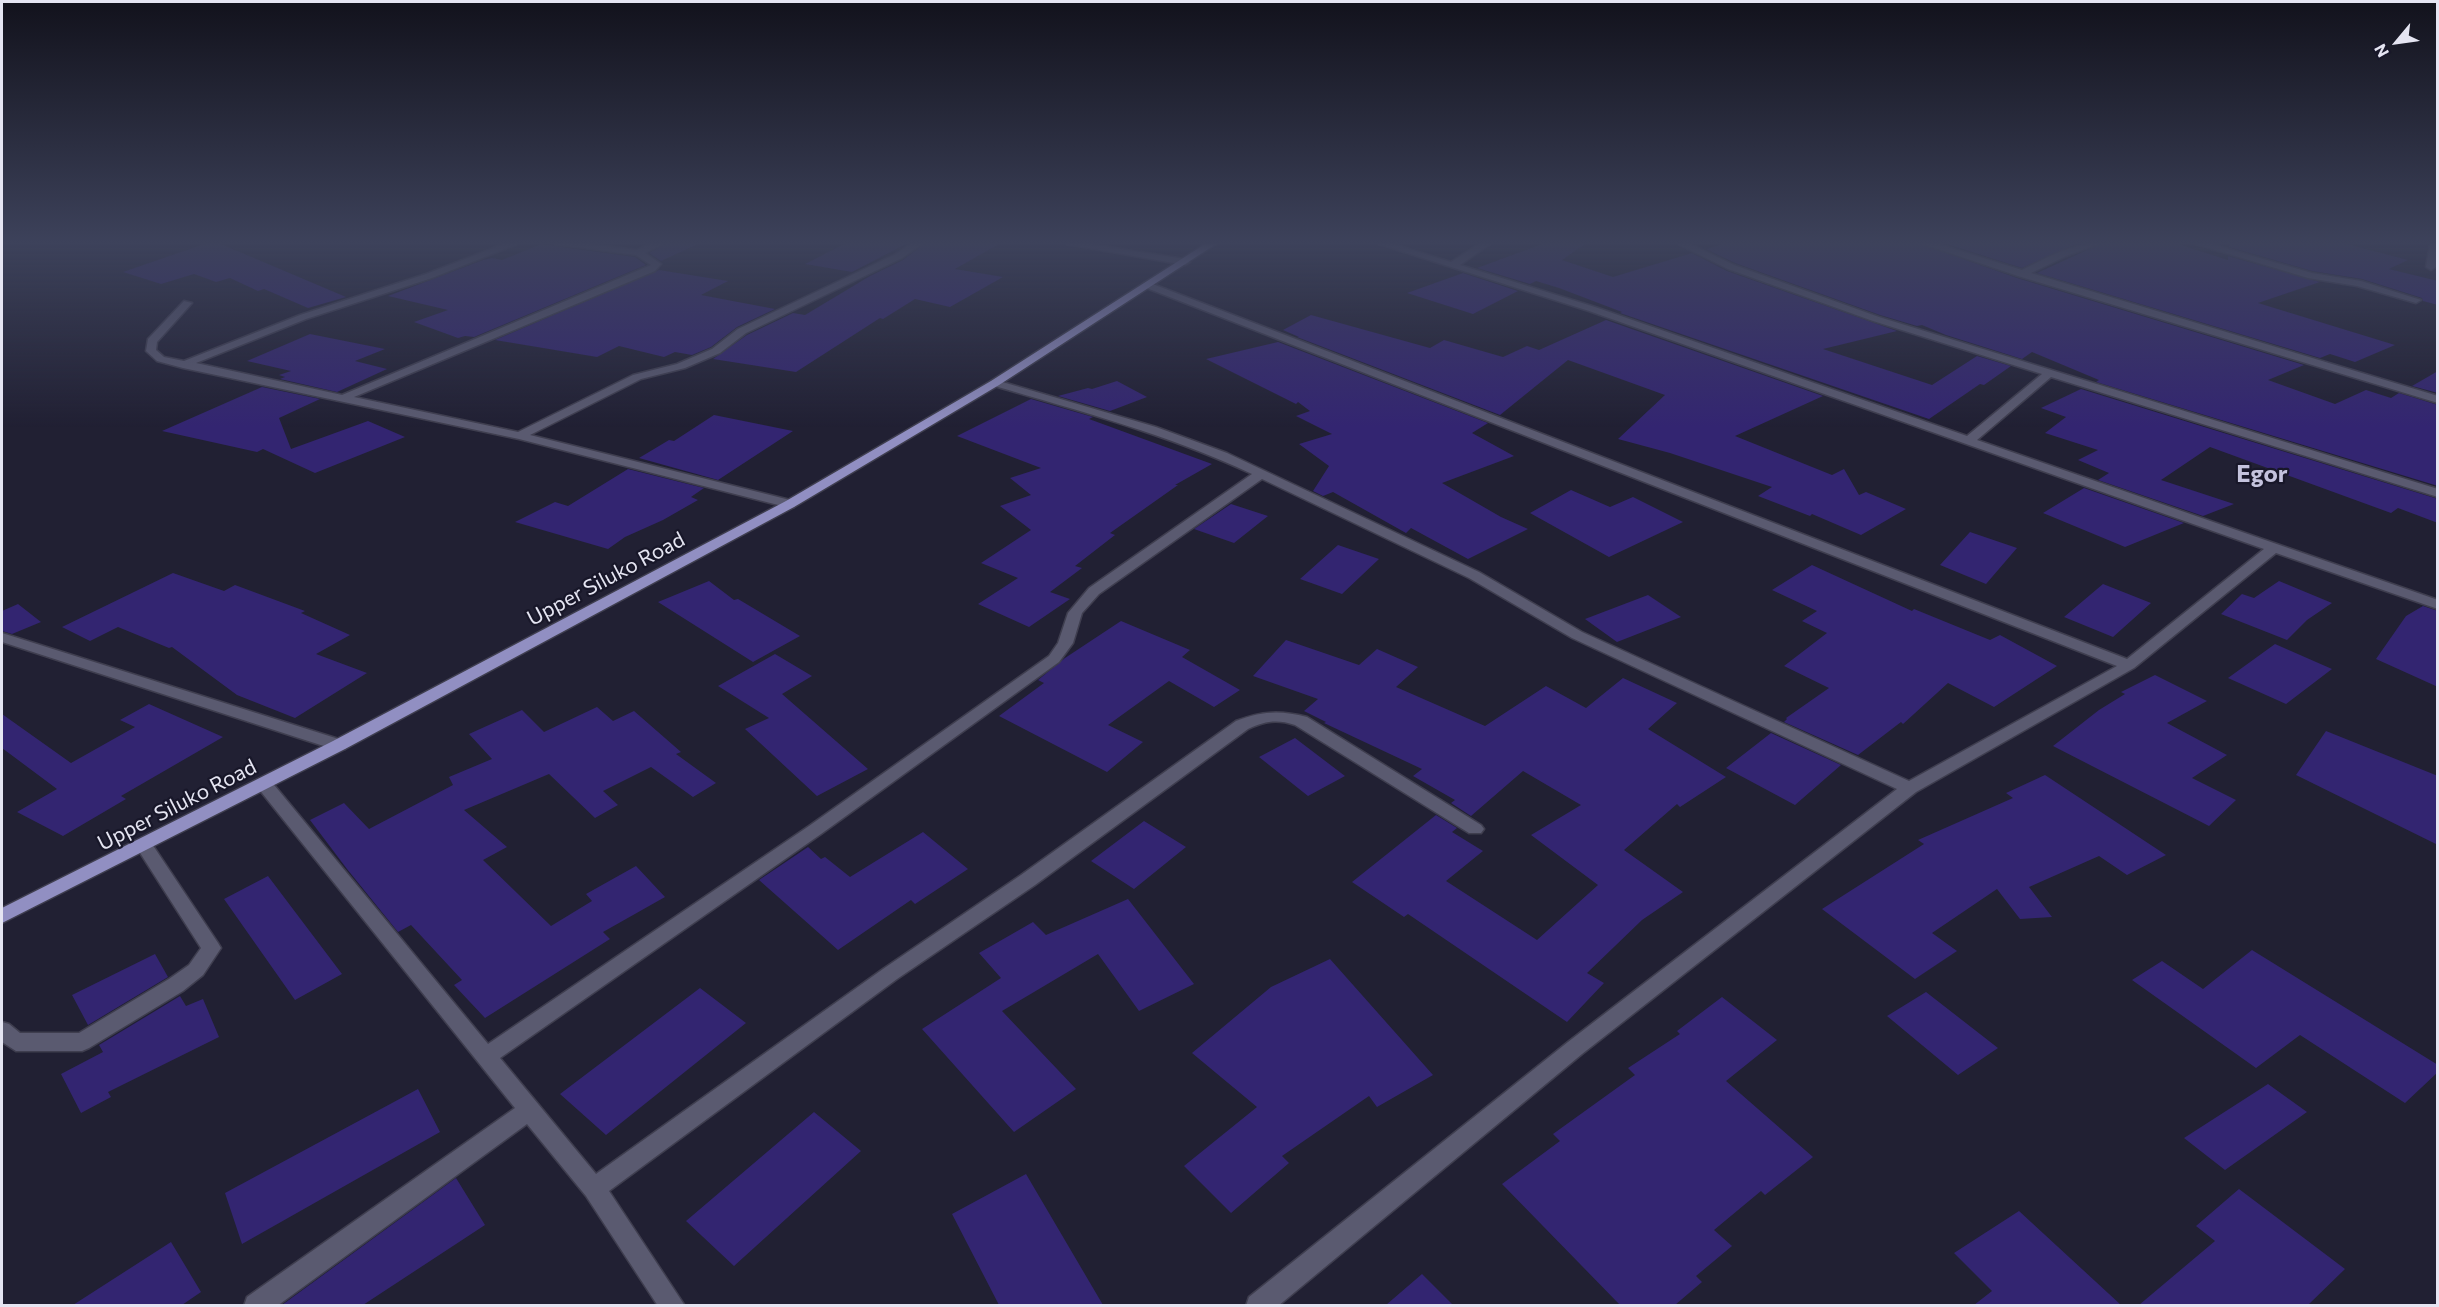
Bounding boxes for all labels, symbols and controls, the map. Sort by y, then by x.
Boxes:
north arrow [2367,12,2427,72]
text: N [2370,41,2392,61]
district label: Egor [2236,460,2288,488]
street label: Upper Siluko Road [523,527,689,631]
street label: Upper Siluko Road [93,754,261,856]

